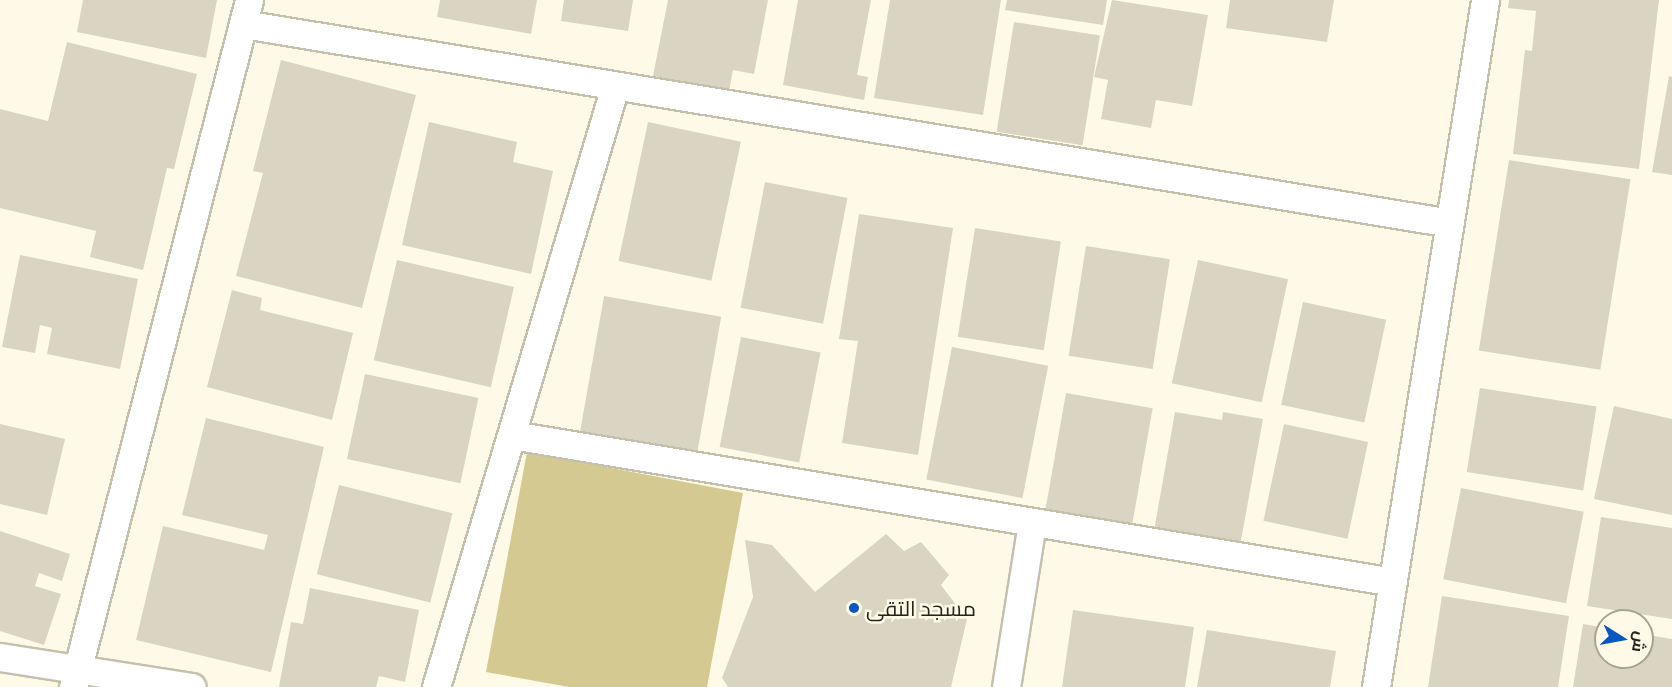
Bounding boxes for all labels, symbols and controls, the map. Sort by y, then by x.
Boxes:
place label: مسجد التقى [866,595,976,621]
marker: مسجد التقى [847,601,861,615]
north arrow [1594,609,1654,669]
text: ش [1628,630,1651,654]

